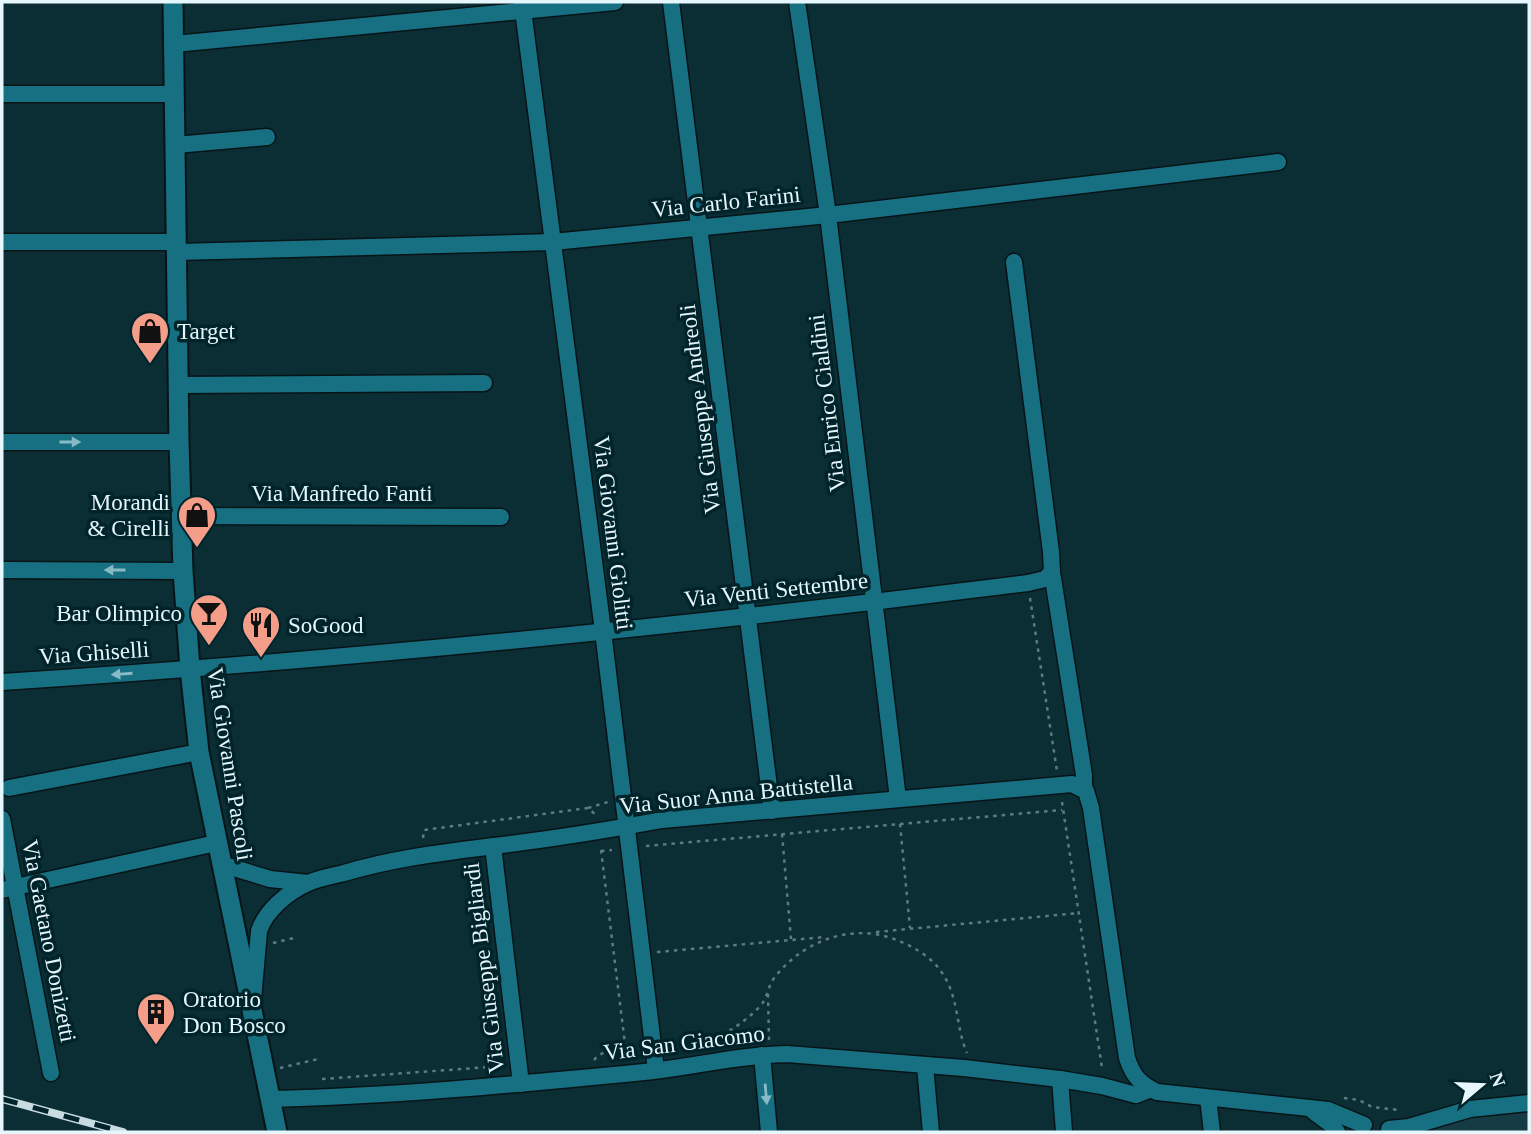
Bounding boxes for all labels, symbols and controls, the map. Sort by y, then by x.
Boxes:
street label: Via Carlo Farini [650,182,802,222]
street label: Via Giuseppe Andreoli [675,303,725,515]
shop icon: Target [129,310,171,365]
street label: Via Enrico Cialdini [804,313,850,493]
place label: Target [177,319,236,344]
street label: Via Giovanni Giolitti [589,435,637,631]
one-way arrow [59,436,81,448]
street label: Via Manfredo Fanti [251,481,433,506]
place label: Morandi & Cirelli [88,490,170,541]
shop icon: Morandi & Cirelli [176,494,218,549]
one-way arrow [103,564,125,576]
street label: Via Venti Settembre [683,568,869,612]
bar icon: Bar Olimpico [188,592,230,647]
place label: Bar Olimpico [56,601,182,626]
restaurant icon: SoGood [240,604,282,659]
place label: SoGood [288,613,364,638]
street label: Via Ghiselli [38,637,150,669]
street label: Via Giovanni Pascoli [202,666,258,862]
one-way arrow [110,669,132,680]
street label: Via Suor Anna Battistella [618,769,854,819]
street label: Via Gaetano Donizetti [17,838,81,1044]
street label: Via Giuseppe Bigliardi [459,861,509,1075]
place label: Oratorio Don Bosco [183,987,286,1038]
building icon: Oratorio Don Bosco [135,991,177,1046]
street label: Via San Giacomo [602,1021,766,1065]
north arrow [1447,1050,1517,1120]
text: N [1485,1070,1510,1090]
one-way arrow [761,1083,772,1105]

